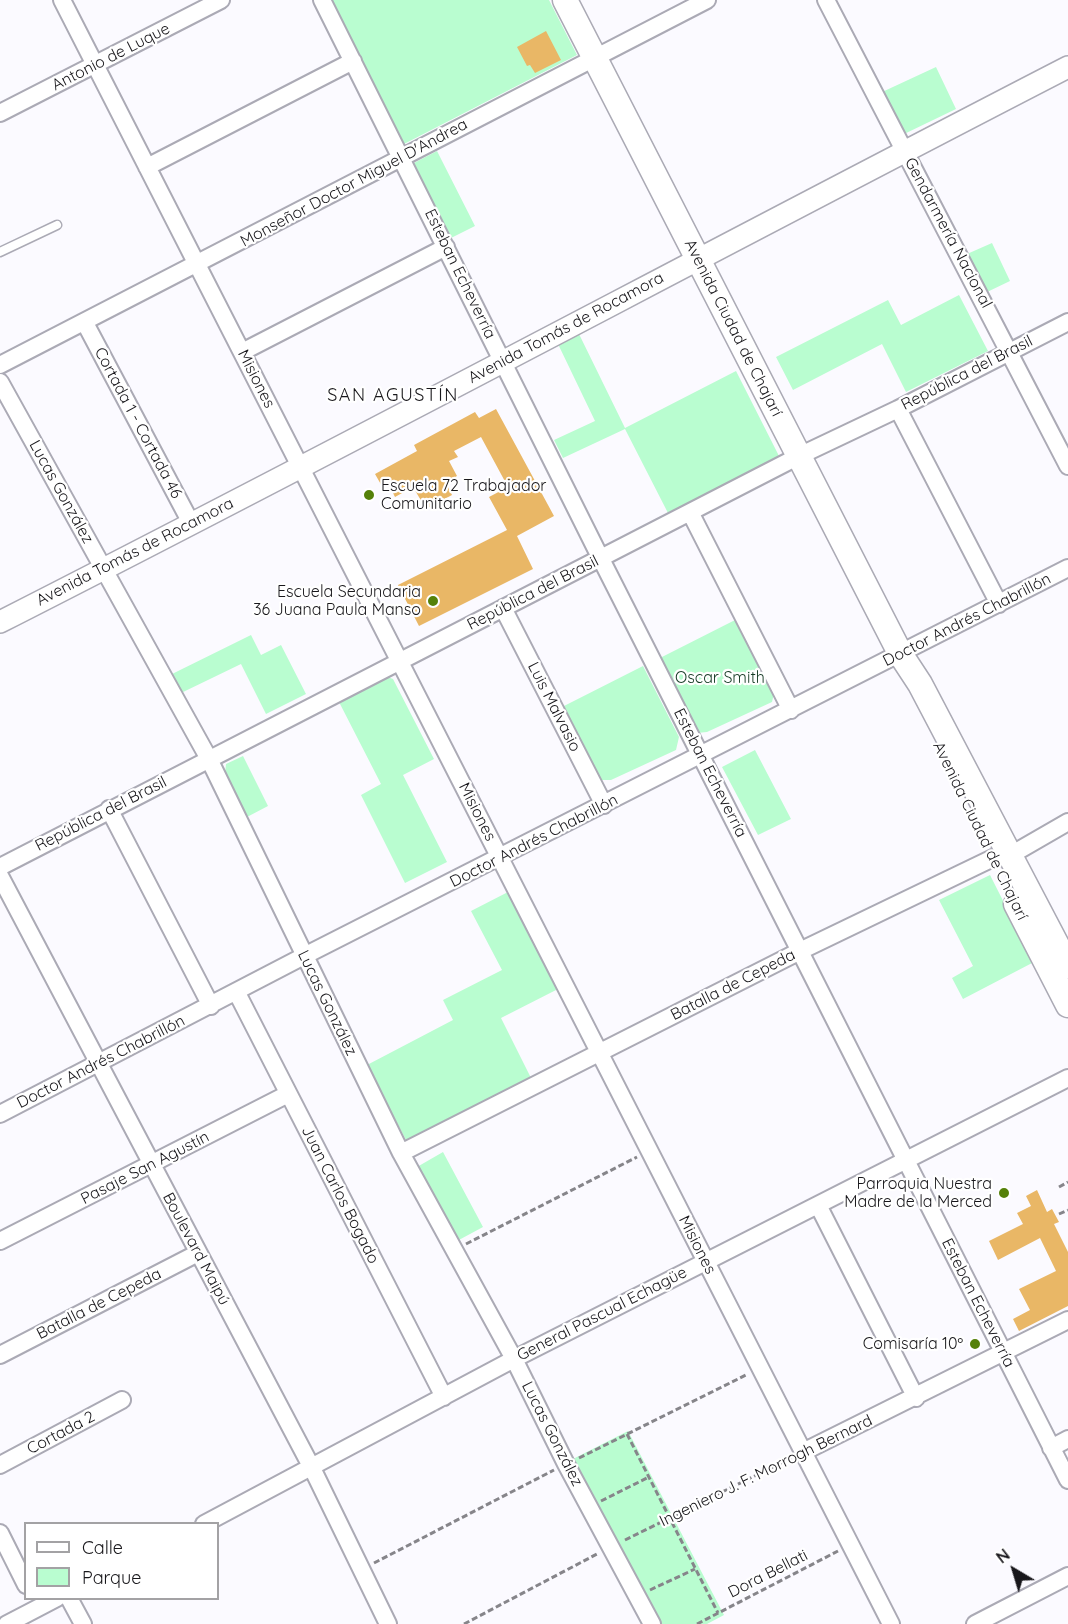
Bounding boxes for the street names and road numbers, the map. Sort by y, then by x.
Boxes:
street label: Antonio de Luque [49,19,173,95]
street label: Monseñor Doctor Miguel D'Andrea [237,115,471,251]
street label: Gendarmería Nacional [900,155,996,311]
street label: Esteban Echeverría [420,206,500,342]
street label: Avenida Ciudad de Chajarí [680,236,786,420]
street label: Avenida Tomás de Rocamora [465,268,667,388]
street label: República del Brasil [898,332,1036,414]
street label: Cortada 1 - Cortada 46 [90,344,186,502]
street label: Misiones [233,347,279,411]
street label: Lucas González [25,437,97,547]
street label: Avenida Tomás de Rocamora [33,494,237,610]
street label: República del Brasil [464,552,602,634]
street label: Doctor Andrés Chabrillón [880,569,1054,671]
street label: Luis Malvasio [523,659,585,755]
street label: Esteban Echeverría [669,705,751,841]
street label: Avenida Ciudad de Chajarí [928,739,1032,923]
street label: República del Brasil [32,773,170,855]
street label: Misiones [454,780,500,844]
street label: Doctor Andrés Chabrillón [447,790,621,892]
street label: Batalla de Cepeda [667,945,799,1025]
street label: Lucas González [293,947,361,1059]
street label: Doctor Andrés Chabrillón [14,1011,188,1113]
street label: Juan Carlos Bogado [297,1123,383,1267]
street label: Pasaje San Agustín [78,1127,212,1209]
street label: Boulevard Maipú [158,1189,234,1309]
street label: Misiones [674,1213,720,1277]
street label: Esteban Echeverría [937,1235,1019,1371]
street label: General Pascual Echagüe [514,1263,690,1365]
street label: Batalla de Cepeda [33,1264,165,1344]
street label: Lucas González [517,1378,587,1490]
street label: Cortada 2 [24,1407,98,1459]
street label: Ingeniero J. F. Morrogh Bernard [657,1411,875,1531]
street label: Dora Bellati [725,1546,811,1602]

